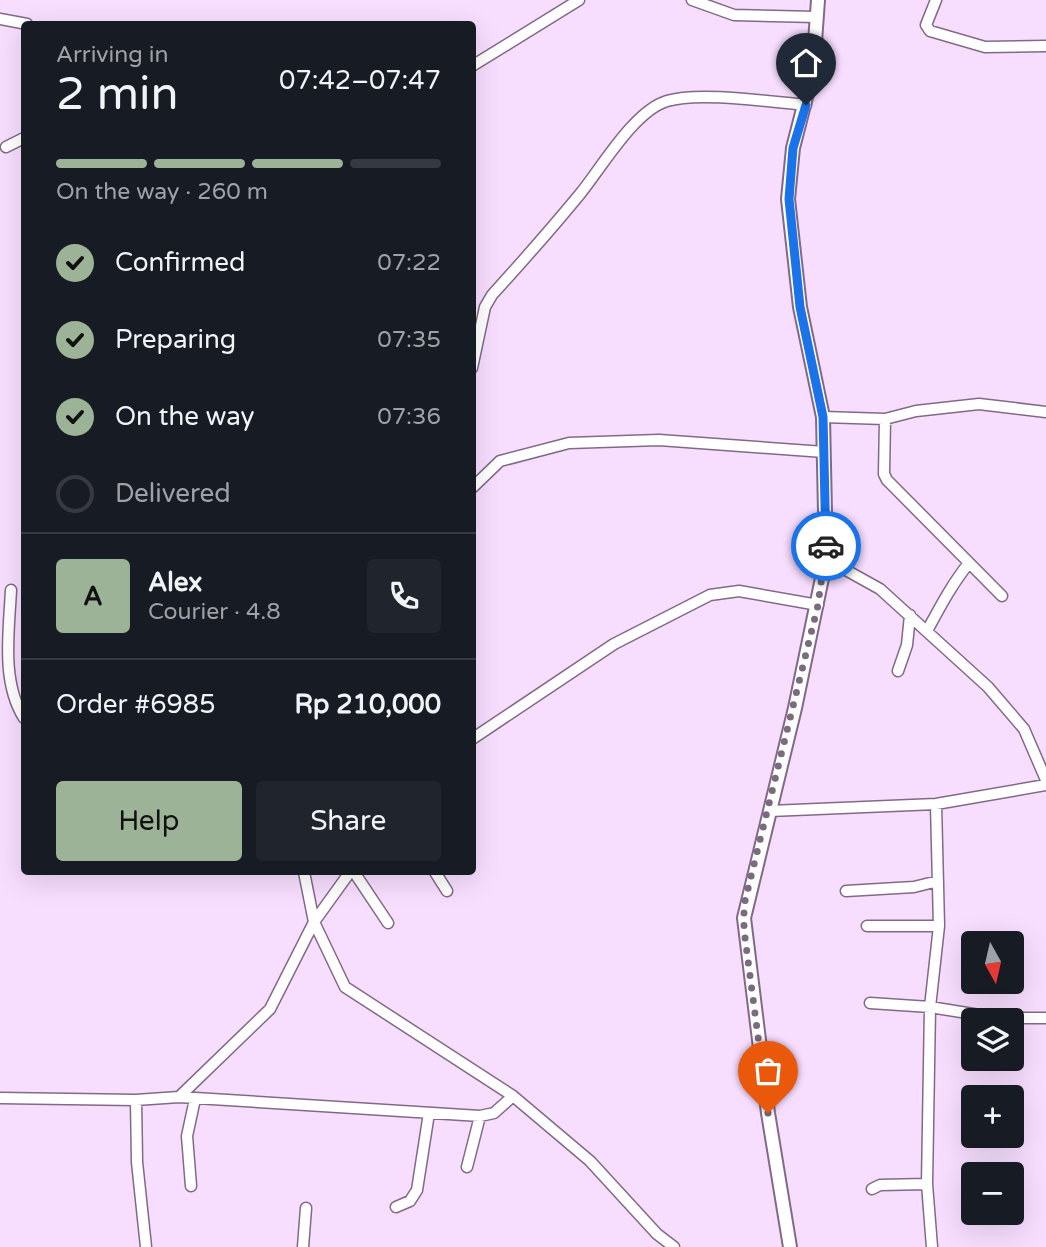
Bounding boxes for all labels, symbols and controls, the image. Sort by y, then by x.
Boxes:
pin [776,33,836,105]
text: Arriving in [56,41,169,69]
icon: home [787,44,825,82]
text: 07:42–07:47 [279,65,441,96]
text: 2 min [56,67,179,122]
text: On the way · 260 m [56,178,268,206]
icon: check [56,244,94,282]
text: Confirmed [115,247,245,278]
text: 07:22 [377,249,441,277]
icon: check [56,321,94,359]
text: Preparing [115,324,236,355]
text: 07:35 [377,326,441,354]
icon: check [56,398,94,436]
text: On the way [115,401,255,432]
text: 07:36 [377,403,441,431]
text: Delivered [115,478,231,509]
courier [791,511,861,581]
icon: car [807,527,845,565]
button: phone [367,559,441,633]
text: Alex [148,567,202,598]
text: A [83,581,103,612]
text: Courier · 4.8 [148,598,281,626]
text: Order #6985 [56,689,216,720]
text: Rp 210,000 [295,689,441,720]
button: Help [56,781,242,861]
button: Share [256,781,441,861]
north arrow [961,931,1024,994]
map controls [961,931,1024,1225]
button: layers [961,1008,1024,1071]
pin [738,1041,798,1113]
icon: bag [749,1052,787,1090]
button: + [961,1085,1024,1148]
button: − [961,1162,1024,1225]

